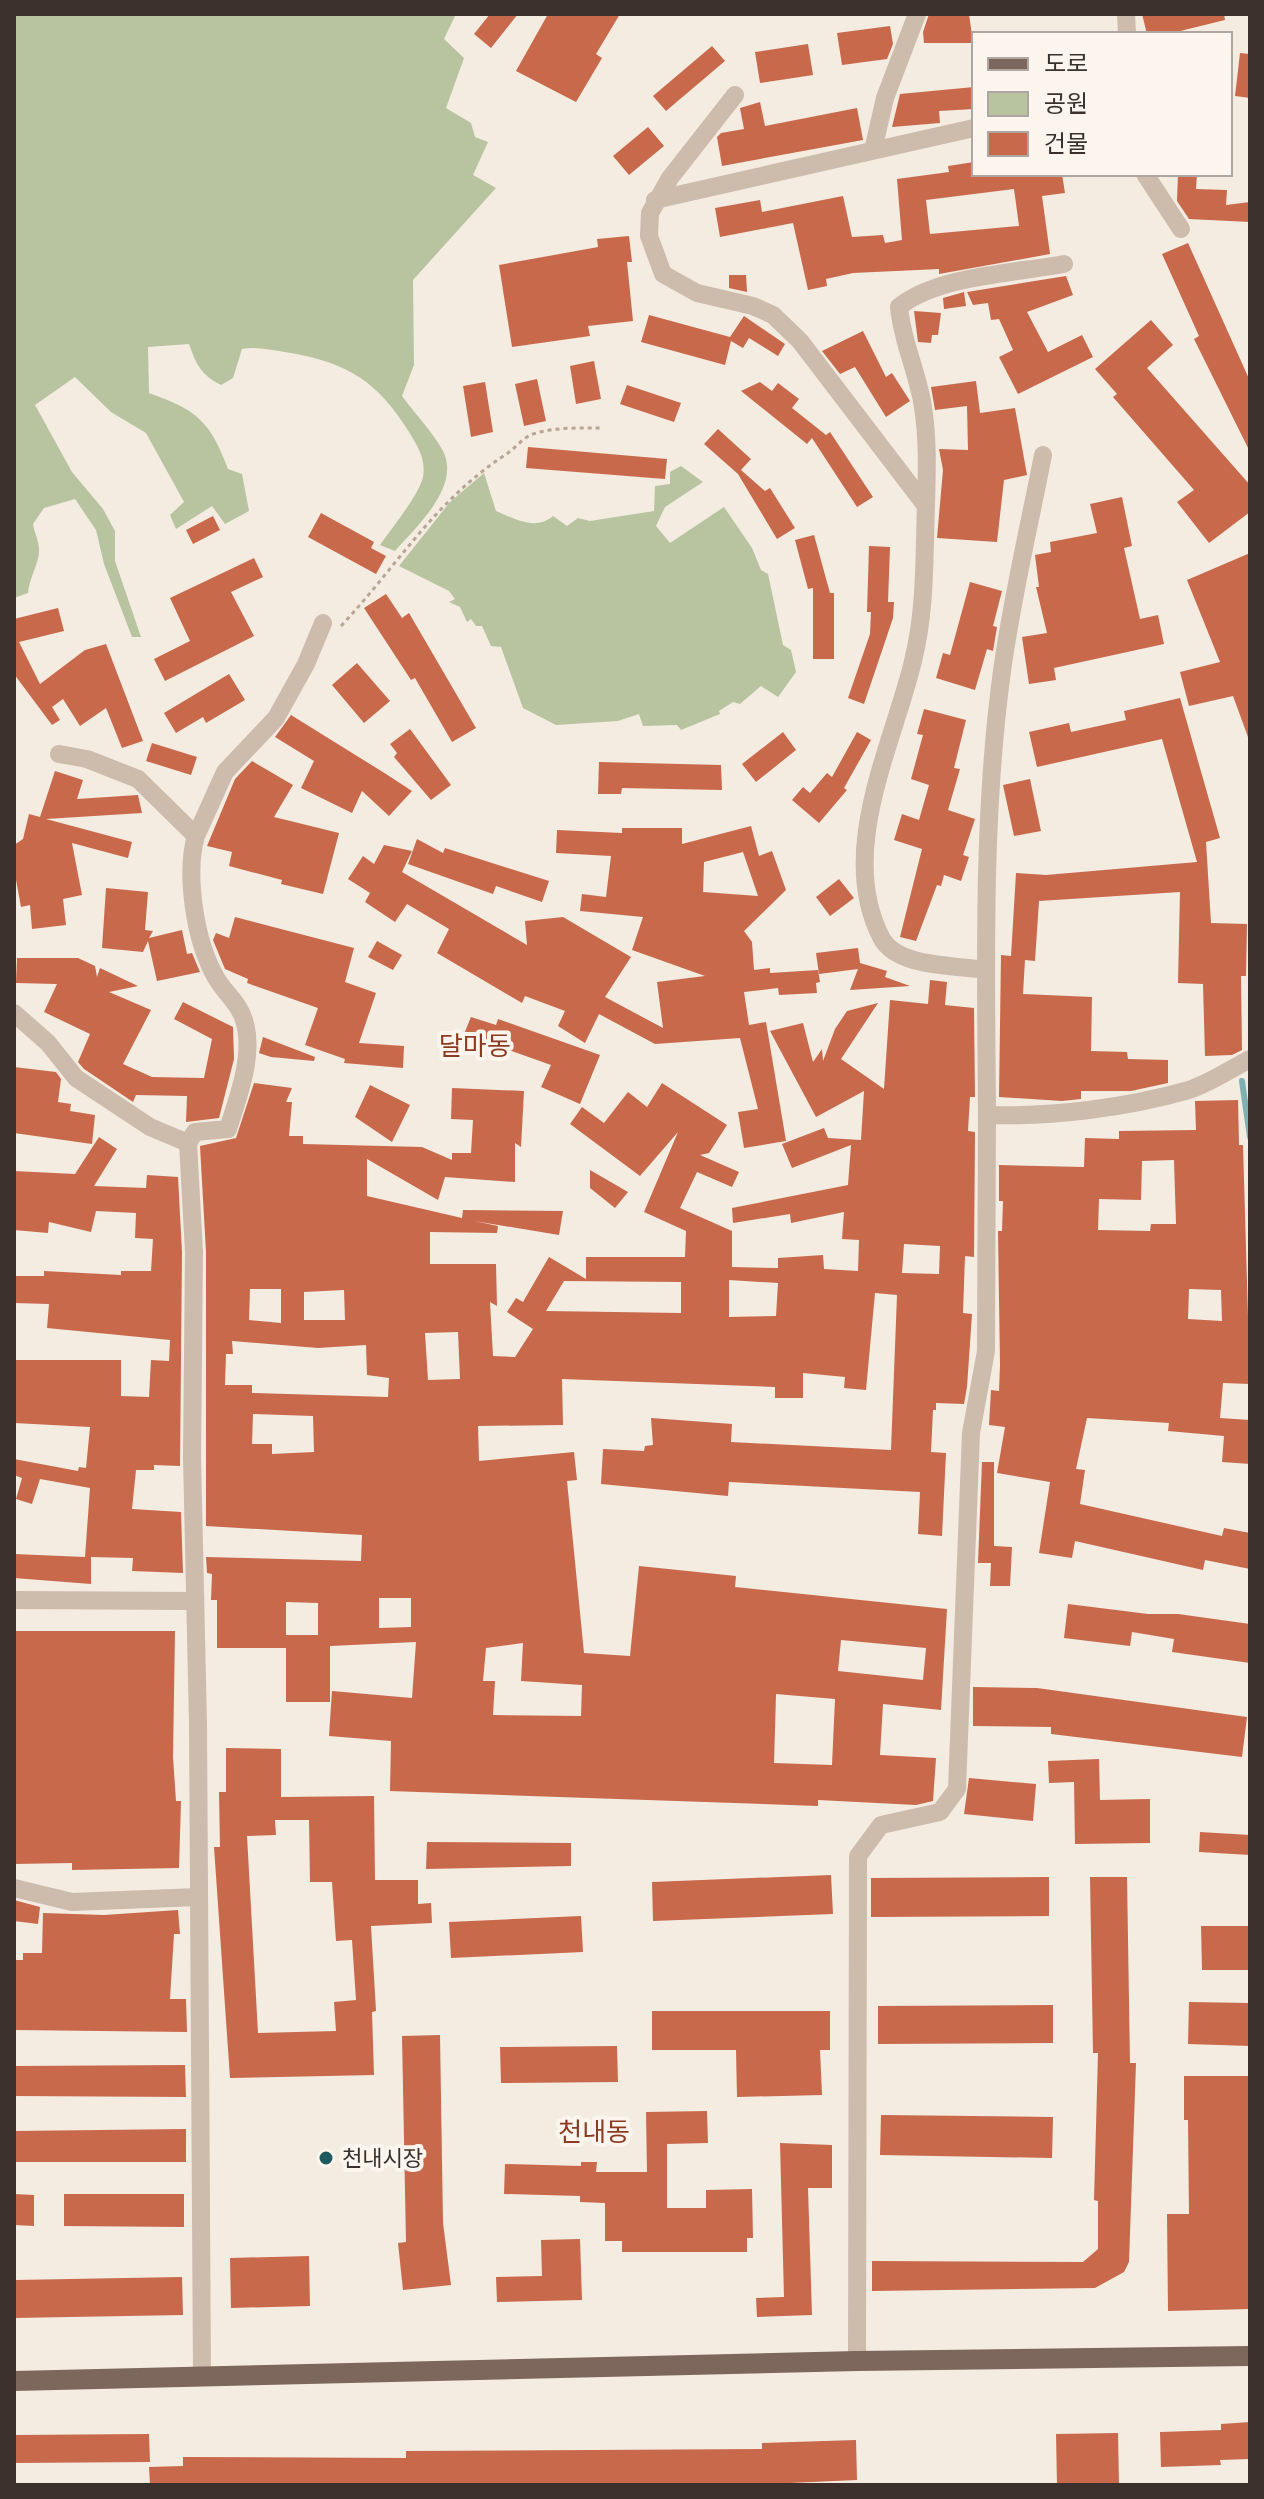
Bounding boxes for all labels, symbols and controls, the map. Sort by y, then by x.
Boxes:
legend [972,32,1232,176]
text: 도로 [1044,48,1088,78]
text: 공원 [1044,88,1088,118]
text: 건물 [1044,128,1088,158]
district label: 달마동 [439,1029,511,1062]
district label: 천내동 [558,2115,630,2148]
place label: 천내시장 [342,2144,423,2172]
marker: 천내시장 [317,2149,335,2167]

